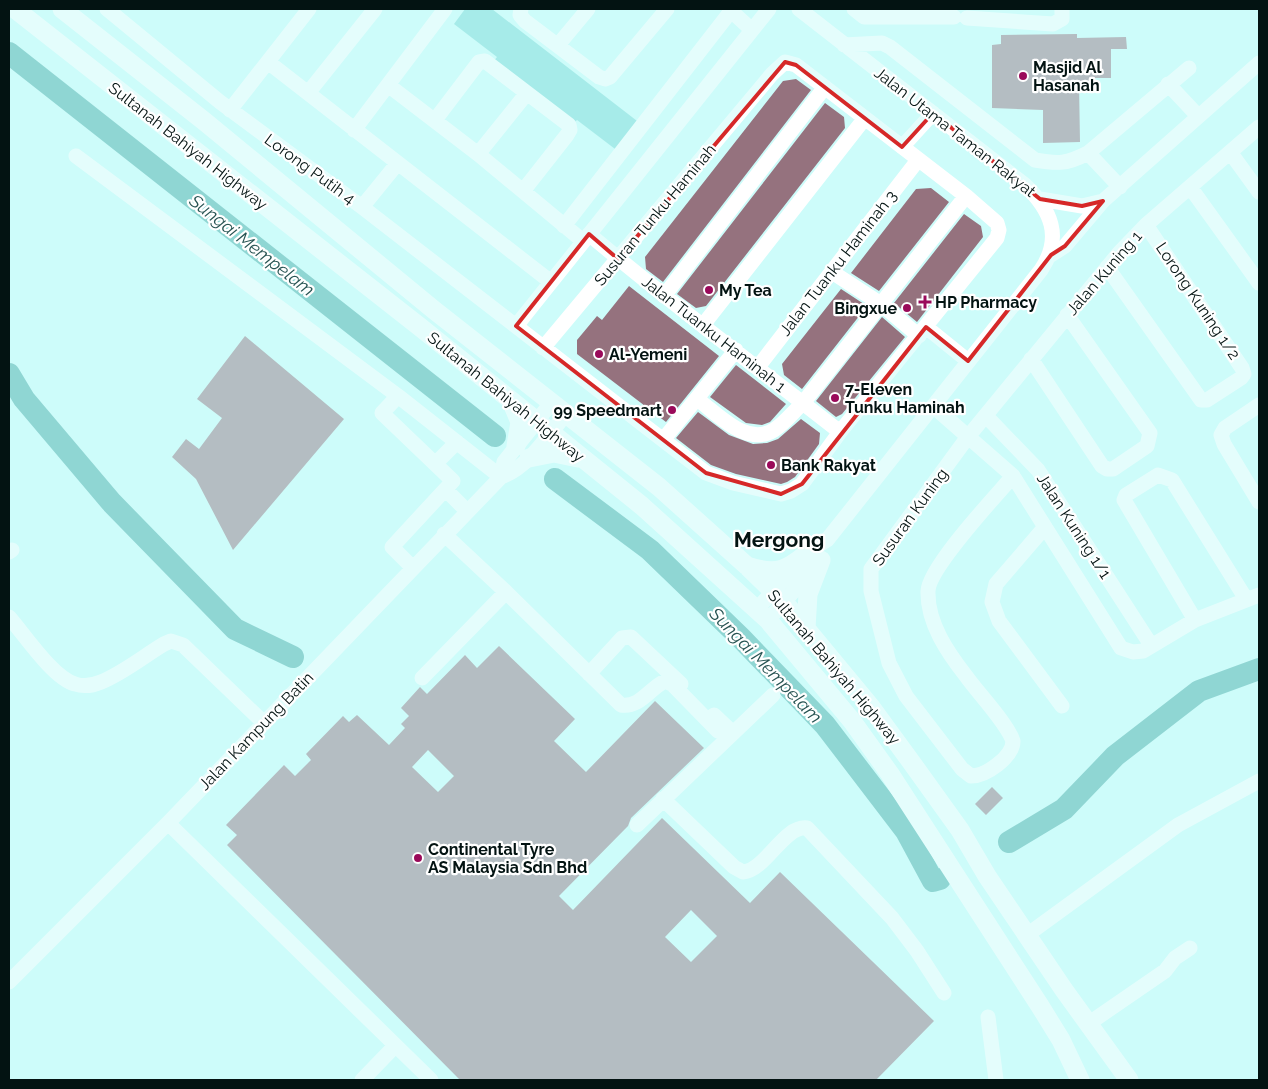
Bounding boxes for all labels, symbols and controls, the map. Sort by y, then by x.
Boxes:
place label: Masjid Al Hasanah [1033,58,1102,95]
street label: Jalan Utama Taman Rakyat [871,63,1040,201]
marker: Masjid Al Hasanah [1017,70,1029,82]
street label: Sultanah Bahiyah Highway [105,78,271,214]
street label: Lorong Putih 4 [261,130,359,208]
street label: Susuran Tunku Haminah [590,140,720,290]
street label: Jalan Tuanku Haminah 3 [775,187,901,339]
water label: Sungai Mempelam [185,189,319,300]
street label: Jalan Kuning 1 [1062,227,1146,319]
street label: Lorong Kuning 1/2 [1152,239,1244,363]
street label: Jalan Tuanku Haminah 1 [638,272,790,396]
place label: My Tea [719,281,772,300]
marker: My Tea [703,284,715,296]
place label: HP Pharmacy [935,293,1037,312]
marker: HP Pharmacy [919,296,931,308]
place label: Bingxue [834,299,897,318]
marker: Bingxue [901,302,913,314]
street label: Sultanah Bahiyah Highway [424,328,588,466]
place label: Al-Yemeni [609,345,687,364]
marker: Al-Yemeni [593,348,605,360]
place label: 7-Eleven Tunku Haminah [845,380,965,417]
marker: 7-Eleven Tunku Haminah [829,392,841,404]
place label: 99 Speedmart [554,401,662,420]
marker: 99 Speedmart [666,404,678,416]
place label: Bank Rakyat [781,456,876,475]
marker: Bank Rakyat [765,459,777,471]
street label: Susuran Kuning [868,465,952,569]
street label: Jalan Kuning 1/1 [1033,470,1115,582]
district label: Mergong [734,527,824,552]
street label: Sultanah Bahiyah Highway [764,586,905,748]
water label: Sungai Mempelam [705,602,827,727]
street label: Jalan Kampung Batin [195,668,317,794]
place label: Continental Tyre AS Malaysia Sdn Bhd [428,840,587,877]
marker: Continental Tyre AS Malaysia Sdn Bhd [412,852,424,864]

